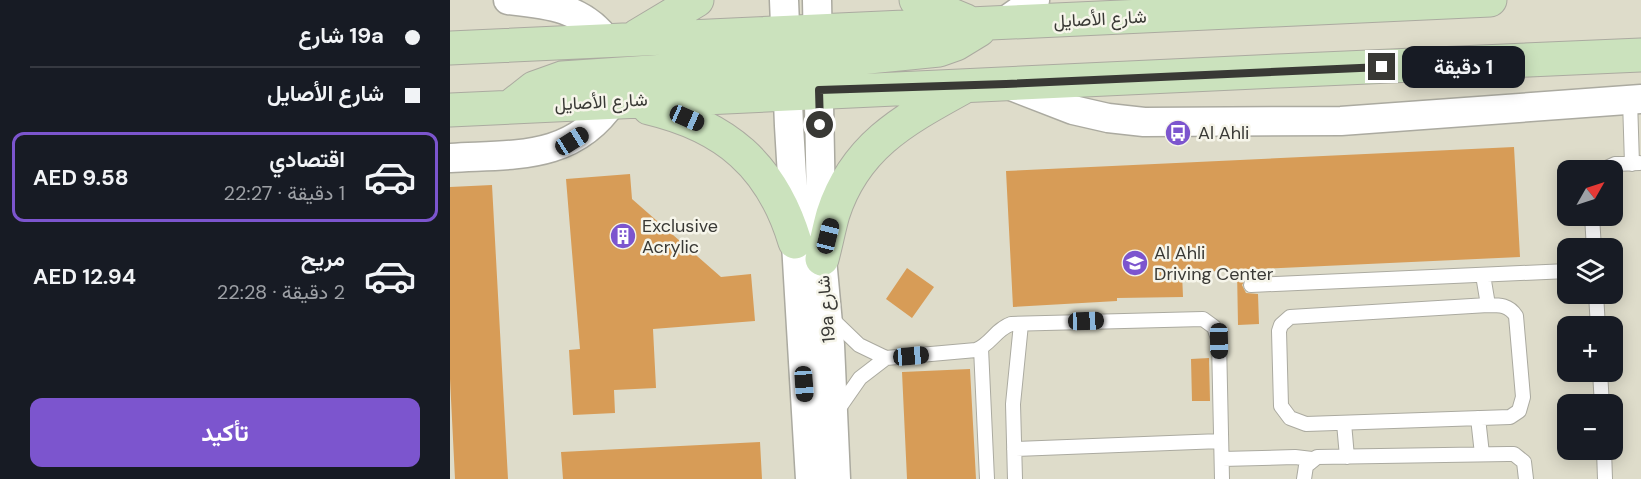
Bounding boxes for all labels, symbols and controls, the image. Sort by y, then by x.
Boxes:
street label: شارع الأصايل [1053,5,1147,33]
text: 19a شارع [298,21,384,50]
callout: 1 دقيقة [1403,46,1526,88]
route end [1368,53,1395,80]
text: 1 دقيقة [1434,54,1493,80]
text: شارع الأصايل [267,79,384,108]
street label: شارع الأصايل [554,88,648,116]
car [667,102,707,134]
route start [806,111,833,138]
bus stop icon: Al Ahli [1163,118,1193,148]
place label: Al Ahli [1198,121,1249,145]
car [552,124,592,158]
text: اقتصادي [269,145,345,174]
icon: car [363,150,417,204]
north arrow [1557,160,1623,226]
map controls [1557,160,1623,460]
text: AED 9.58 [33,163,129,192]
text: 1 دقيقة · 22:27 [224,180,345,206]
place label: Exclusive Acrylic [642,214,718,259]
car [815,216,841,256]
building icon: Exclusive Acrylic [608,221,638,251]
button: layers [1557,238,1623,304]
place label: Al Ahli Driving Center [1154,241,1274,286]
text: مريح [301,244,345,273]
school or university icon: Al Ahli Driving Center [1120,248,1150,278]
icon: car [363,249,417,303]
text: AED 12.94 [33,262,136,291]
street label: 19a شارع [811,274,841,344]
text: 2 دقيقة · 22:28 [217,279,345,305]
car [1068,311,1104,331]
button: + [1557,316,1623,382]
car [1210,323,1228,359]
car [892,345,930,367]
car [794,365,814,403]
button: − [1557,394,1623,460]
button: تأكيد [30,398,420,467]

